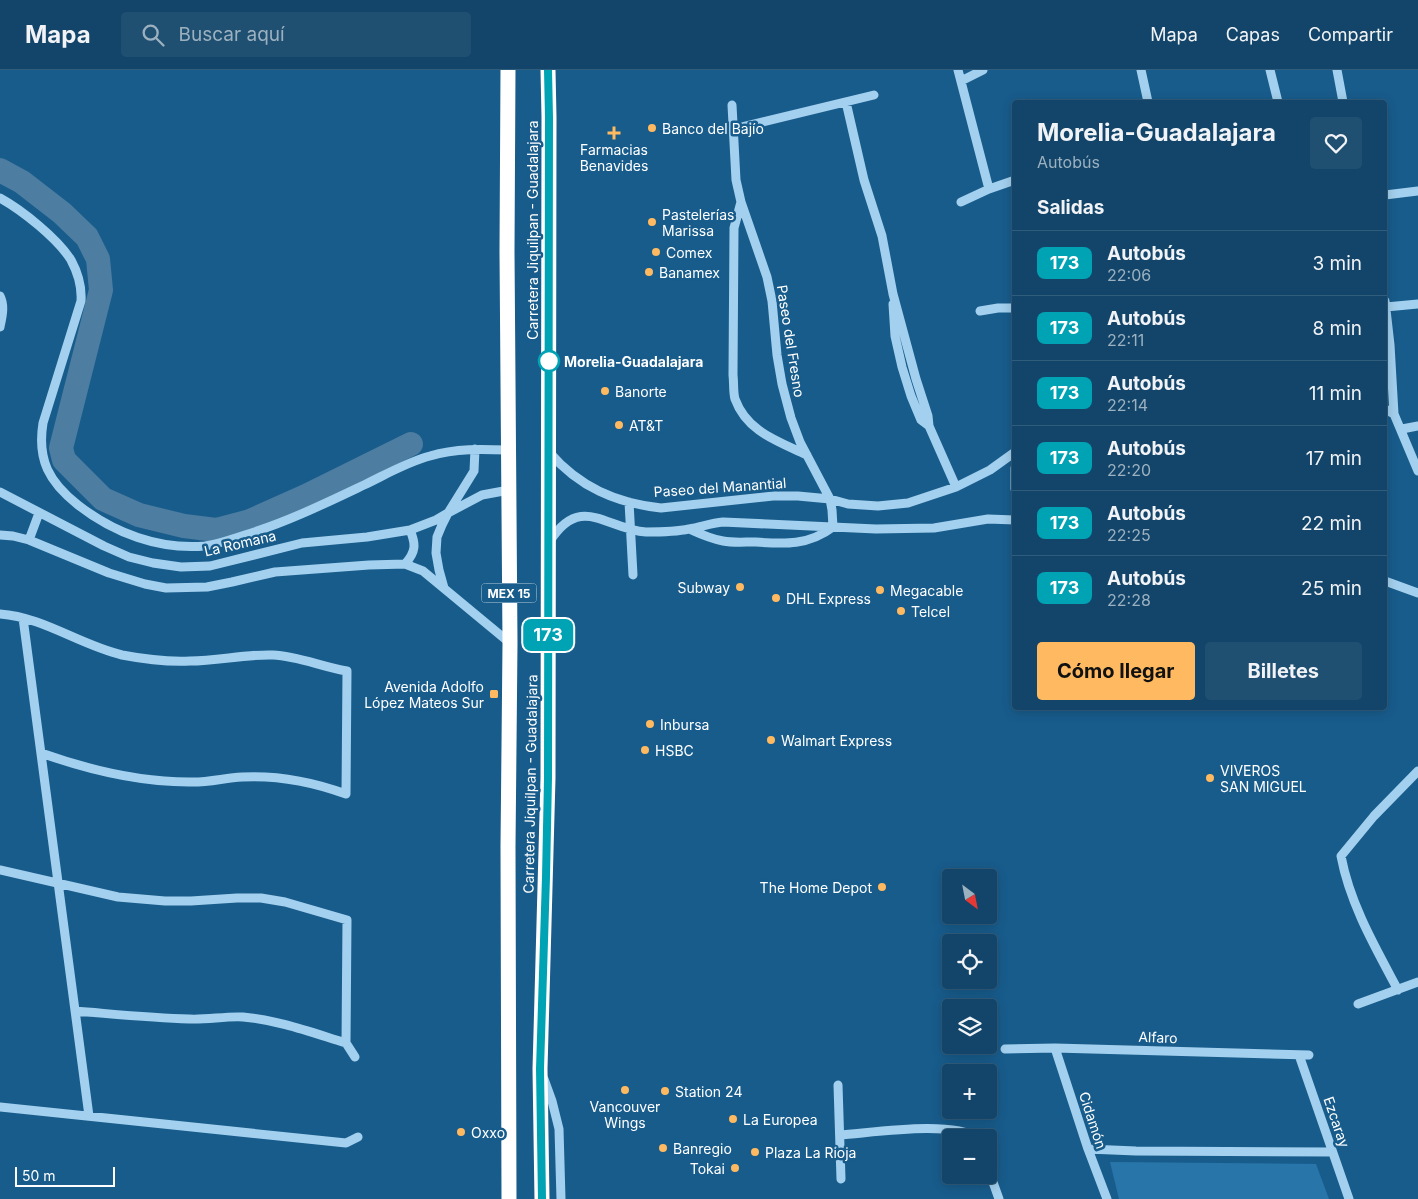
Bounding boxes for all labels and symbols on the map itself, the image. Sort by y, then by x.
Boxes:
street label: Carretera Jiquilpan - Guadalajara [524,120,541,340]
place label: Banco del Bajío [662,120,764,137]
marker: Banco del Bajío [646,122,658,134]
marker: Farmacias Benavides [608,127,620,139]
place label: Farmacias Benavides [580,141,648,174]
place label: Pastelerías Marissa [662,206,734,239]
marker: Pastelerías Marissa [646,216,658,228]
place label: Comex [666,244,713,261]
marker: Comex [650,246,662,258]
place label: Banamex [659,264,720,281]
marker: Banamex [643,266,655,278]
street label: Paseo del Fresno [774,283,808,399]
marker: Morelia-Guadalajara [538,350,560,372]
place label: Morelia-Guadalajara [564,353,703,370]
place label: Banorte [615,383,667,400]
marker: Banorte [599,385,611,397]
place label: AT&T [629,417,663,434]
marker: AT&T [613,419,625,431]
street label: Paseo del Manantial [653,474,787,500]
street label: La Romana [202,526,278,560]
place label: Subway [677,579,730,596]
marker: Subway [734,581,746,593]
place label: Megacable [890,582,963,599]
road number: MEX 15 [482,584,536,602]
marker: Megacable [874,584,886,596]
place label: DHL Express [786,590,871,607]
marker: DHL Express [770,592,782,604]
place label: Telcel [911,603,950,620]
marker: Telcel [895,605,907,617]
line badge: 173 [519,619,577,651]
street label: Carretera Jiquilpan - Guadalajara [520,674,540,894]
place label: Avenida Adolfo López Mateos Sur [364,678,484,711]
marker: Avenida Adolfo López Mateos Sur [488,688,500,700]
place label: Inbursa [660,716,709,733]
marker: Inbursa [644,718,656,730]
place label: Walmart Express [781,732,892,749]
marker: Walmart Express [765,734,777,746]
place label: HSBC [655,742,694,759]
marker: HSBC [639,744,651,756]
place label: VIVEROS SAN MIGUEL [1220,762,1307,795]
marker: VIVEROS SAN MIGUEL [1204,772,1216,784]
north arrow [942,869,998,924]
place label: The Home Depot [760,879,872,896]
marker: The Home Depot [876,881,888,893]
street label: Alfaro [1138,1028,1178,1046]
place label: Station 24 [675,1083,742,1100]
marker: Vancouver Wings [619,1084,631,1096]
marker: Station 24 [659,1085,671,1097]
street label: Cidamón [1076,1089,1110,1151]
street label: Ezcaray [1320,1094,1354,1150]
place label: Vancouver Wings [590,1098,660,1131]
place label: La Europea [743,1111,818,1128]
marker: La Europea [727,1113,739,1125]
place label: Oxxo [471,1124,505,1141]
marker: Oxxo [455,1126,467,1138]
place label: Banregio [673,1140,732,1157]
marker: Banregio [657,1142,669,1154]
place label: Plaza La Rioja [765,1144,857,1161]
marker: Plaza La Rioja [749,1146,761,1158]
place label: Tokai [690,1160,725,1177]
marker: Tokai [729,1162,741,1174]
scale bar [15,1164,115,1187]

